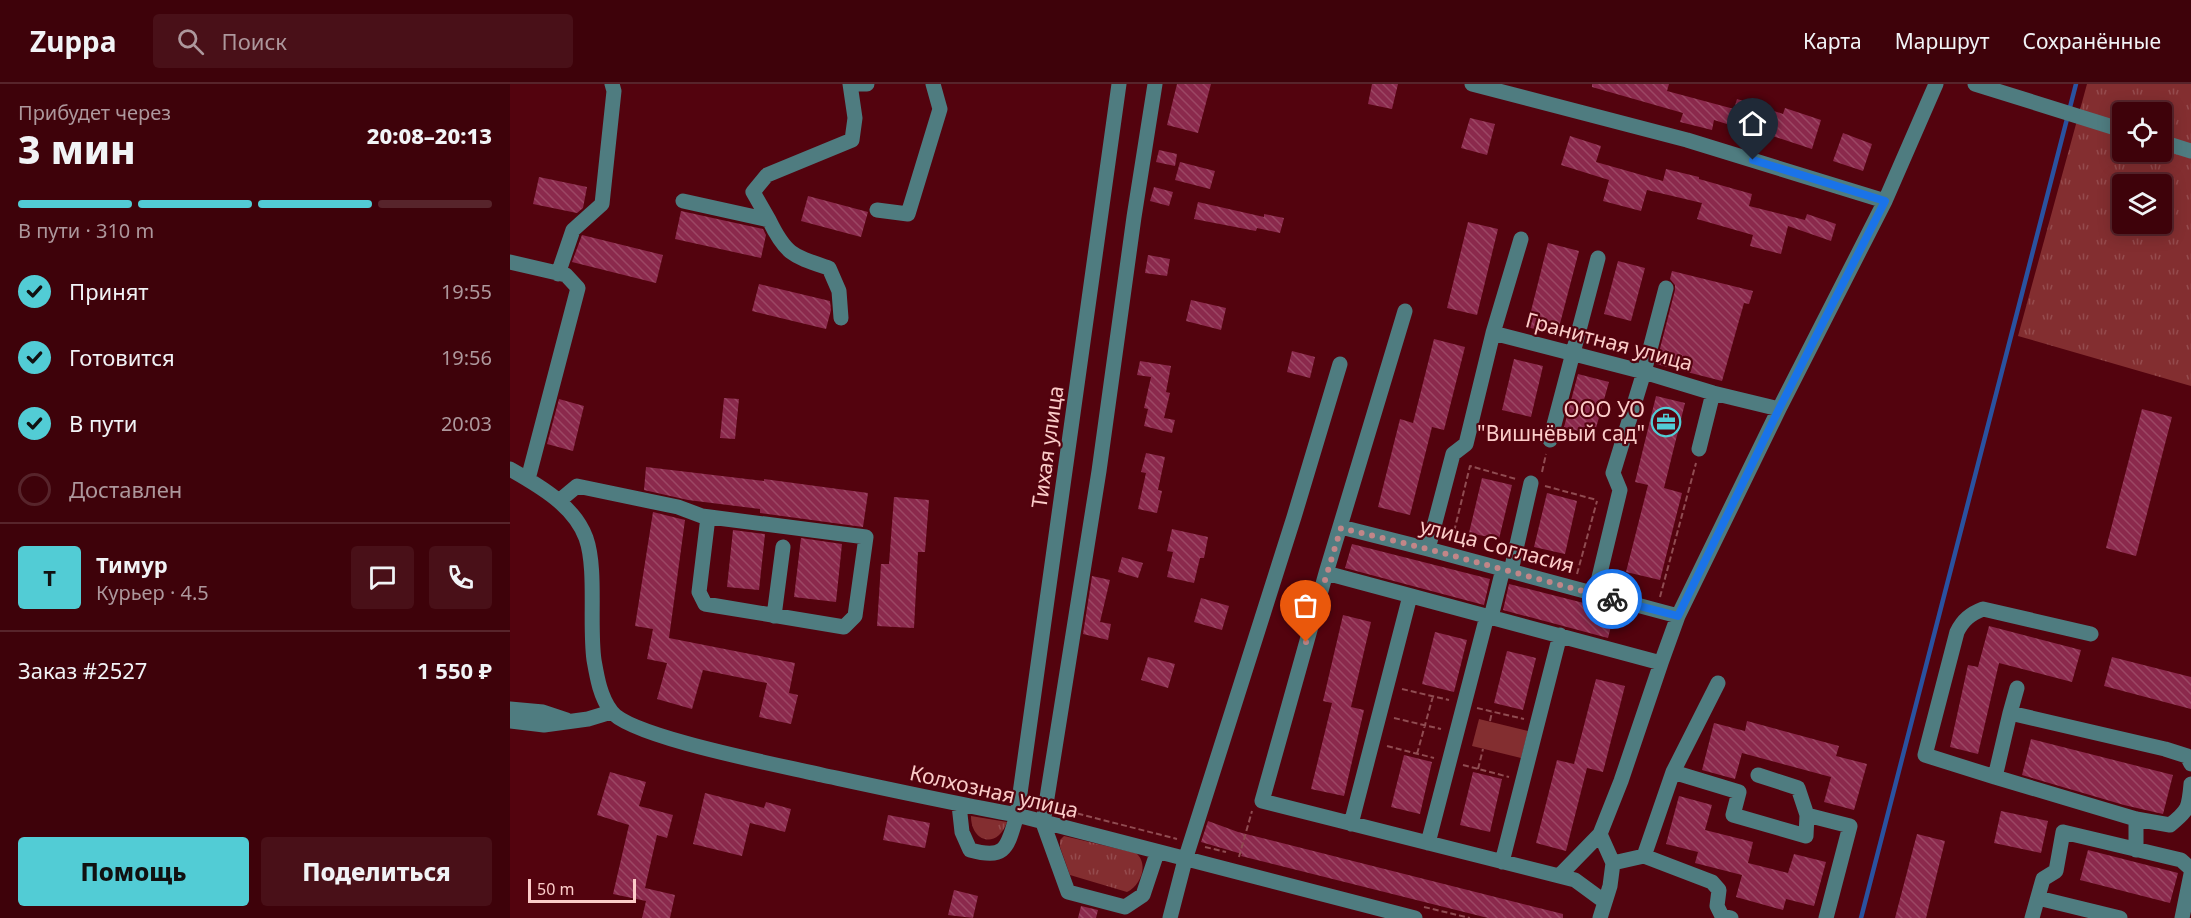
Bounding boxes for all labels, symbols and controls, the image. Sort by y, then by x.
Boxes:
search box [153,14,573,68]
text: Zuppa [30,22,117,60]
icon: search [174,25,207,58]
text: Поиск [222,26,287,56]
text: Карта [1803,27,1862,55]
text: Маршрут [1895,27,1990,55]
text: Сохранённые [2023,27,2161,55]
pin [1727,98,1778,160]
text: Прибудет через [18,99,171,126]
map controls [2112,102,2172,234]
button: locate [2112,102,2172,162]
icon: home [1736,107,1769,140]
text: 20:08–20:13 [367,120,492,150]
text: 3 мин [18,122,136,175]
button: layers [2112,174,2172,234]
text: В пути · 310 m [18,217,154,244]
icon: check [18,275,51,308]
text: Принят [69,276,149,306]
text: 19:55 [441,278,492,305]
street label: Гранитная улица [1523,305,1696,377]
icon: check [18,341,51,374]
text: Готовится [69,342,175,372]
text: 19:56 [441,344,492,371]
street label: Тихая улица [1025,384,1069,510]
place label: ООО УО "Вишнёвый сад" [1477,395,1645,447]
office icon: ООО УО "Вишнёвый сад" [1650,406,1682,438]
icon: check [18,407,51,440]
text: В пути [69,408,137,438]
text: 20:03 [441,410,492,437]
text: Доставлен [69,474,182,504]
street label: улица Согласия [1417,511,1578,579]
button: chat [351,546,414,609]
button: phone [429,546,492,609]
text: Тимур [96,549,168,579]
text: Т [43,562,56,592]
courier [1582,569,1642,629]
text: Курьер · 4.5 [96,579,209,606]
pin [1280,580,1331,642]
icon: bike [1596,583,1629,616]
icon: bag [1289,589,1322,622]
text: Заказ #2527 [18,655,147,685]
text: 1 550 ₽ [417,655,492,685]
street label: Колхозная улица [907,758,1081,824]
button: Помощь [18,837,249,906]
button: Поделиться [261,837,492,906]
scale bar [528,876,636,904]
text: 50 m [537,878,574,900]

